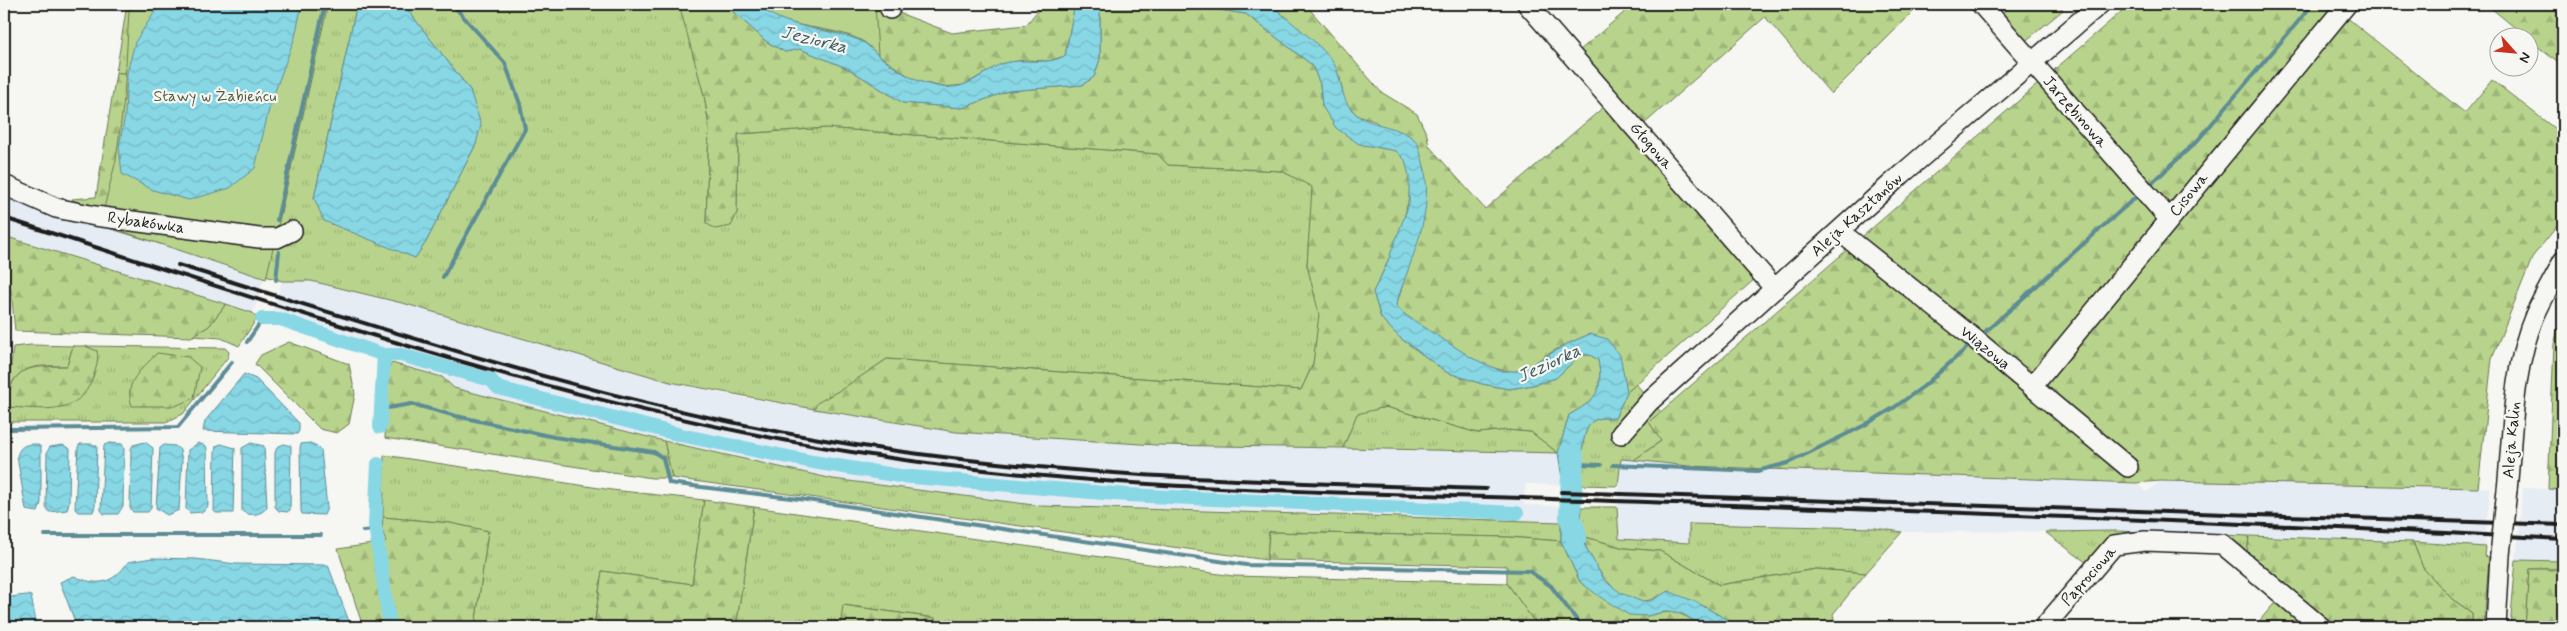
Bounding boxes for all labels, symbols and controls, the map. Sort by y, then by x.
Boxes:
water label: Jeziorka [779,20,849,60]
north arrow [2490,28,2540,78]
text: N [2515,49,2535,66]
street label: Jarzębinowa [2038,71,2112,153]
park label: Stawy w Żabieńcu [153,86,277,107]
street label: Głogowa [1625,118,1678,174]
street label: Aleja Kasztanów [1807,168,1907,262]
street label: Cisowa [2165,168,2213,221]
street label: Rybakówka [106,207,186,239]
street label: Wiązowa [1955,321,2015,375]
water label: Jeziorka [1514,339,1584,389]
street label: Aleja Kalin [2498,401,2526,479]
street label: Paprociowa [2057,541,2122,610]

